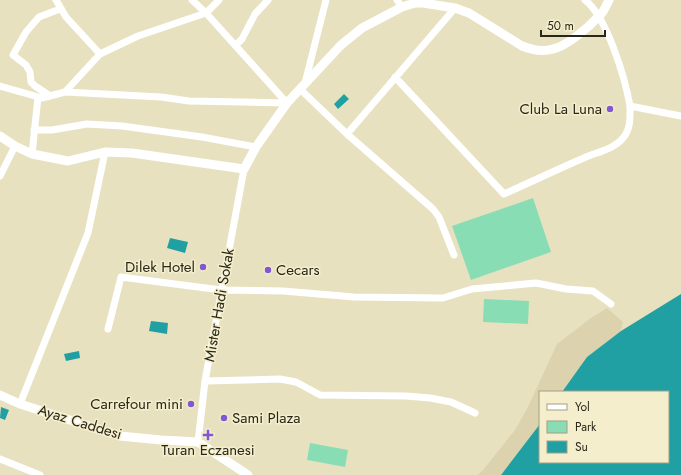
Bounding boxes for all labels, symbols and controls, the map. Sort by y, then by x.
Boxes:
scale bar [541,12,605,38]
text: 50 m [547,17,574,35]
place label: Club La Luna [519,98,602,120]
marker: Club La Luna [605,104,615,114]
street label: Mister Hadi Sokak [198,246,240,363]
place label: Dilek Hotel [125,256,195,278]
place label: Cecars [276,259,320,281]
marker: Dilek Hotel [198,262,208,272]
marker: Cecars [263,265,273,275]
legend [539,391,669,463]
place label: Carrefour mini [90,393,183,415]
text: Yol [575,398,590,416]
street label: Ayaz Caddesi [35,399,125,445]
marker: Carrefour mini [186,399,196,409]
place label: Sami Plaza [232,407,301,429]
marker: Sami Plaza [219,413,229,423]
text: Park [575,418,597,436]
marker: Turan Eczanesi [203,430,213,440]
text: Su [575,438,588,456]
place label: Turan Eczanesi [161,439,255,461]

